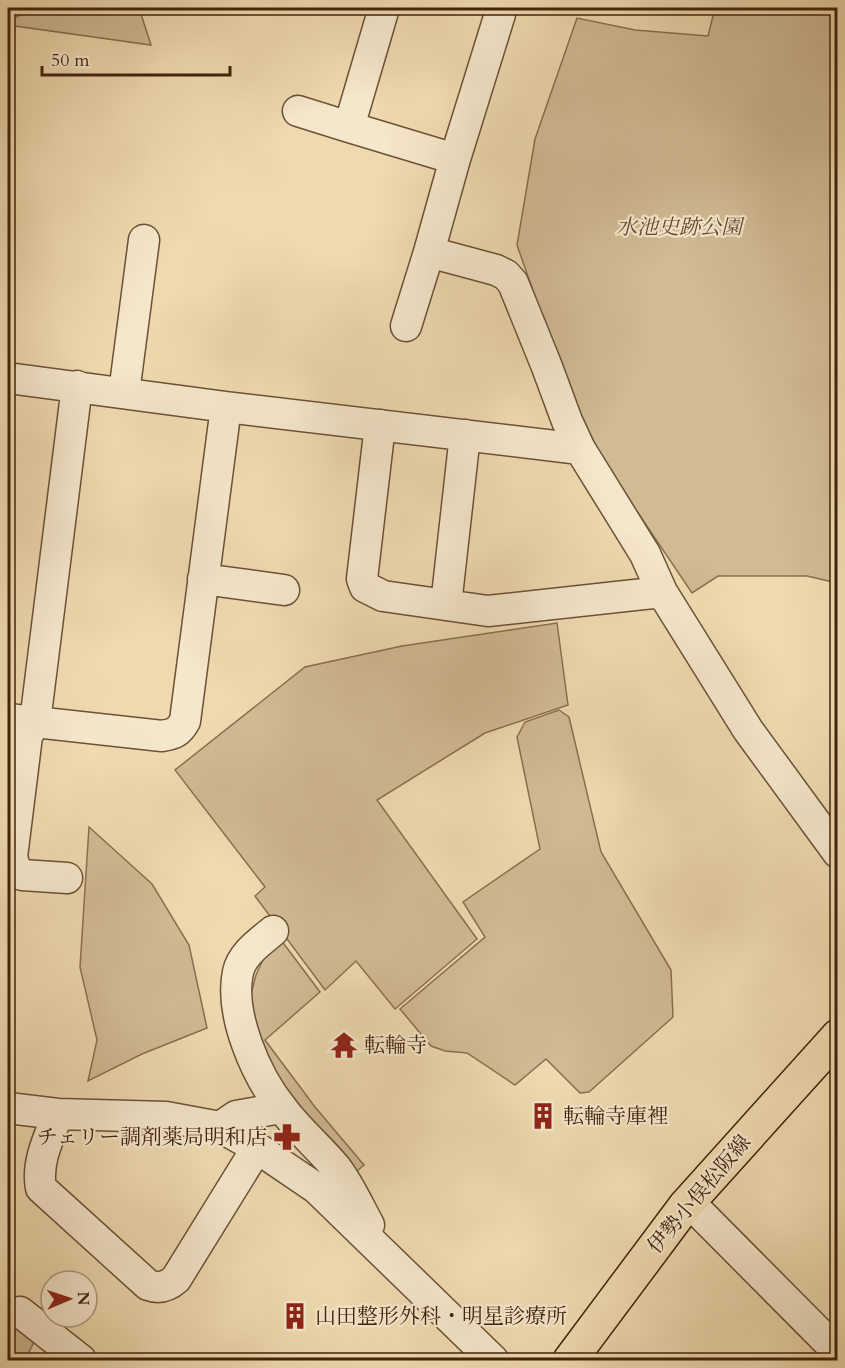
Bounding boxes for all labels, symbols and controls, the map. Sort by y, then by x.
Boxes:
scale bar [42,39,230,77]
text: 50 m [51,48,90,73]
park label: 水池史跡公園 [616,213,745,242]
temple icon: 転輪寺 [329,1030,359,1060]
place label: 転輪寺 [364,1031,427,1060]
building icon: 転輪寺庫裡 [528,1101,558,1131]
place label: 転輪寺庫裡 [563,1102,668,1131]
pharmacy icon: チェリー調剤薬局明和店 [272,1122,302,1152]
place label: チェリー調剤薬局明和店 [37,1123,267,1152]
street label: 伊勢小俣松阪線 [641,1129,758,1260]
north arrow [39,1269,99,1329]
text: N [72,1291,94,1306]
building icon: 山田整形外科・明星診療所 [280,1301,310,1331]
place label: 山田整形外科・明星診療所 [315,1302,567,1331]

